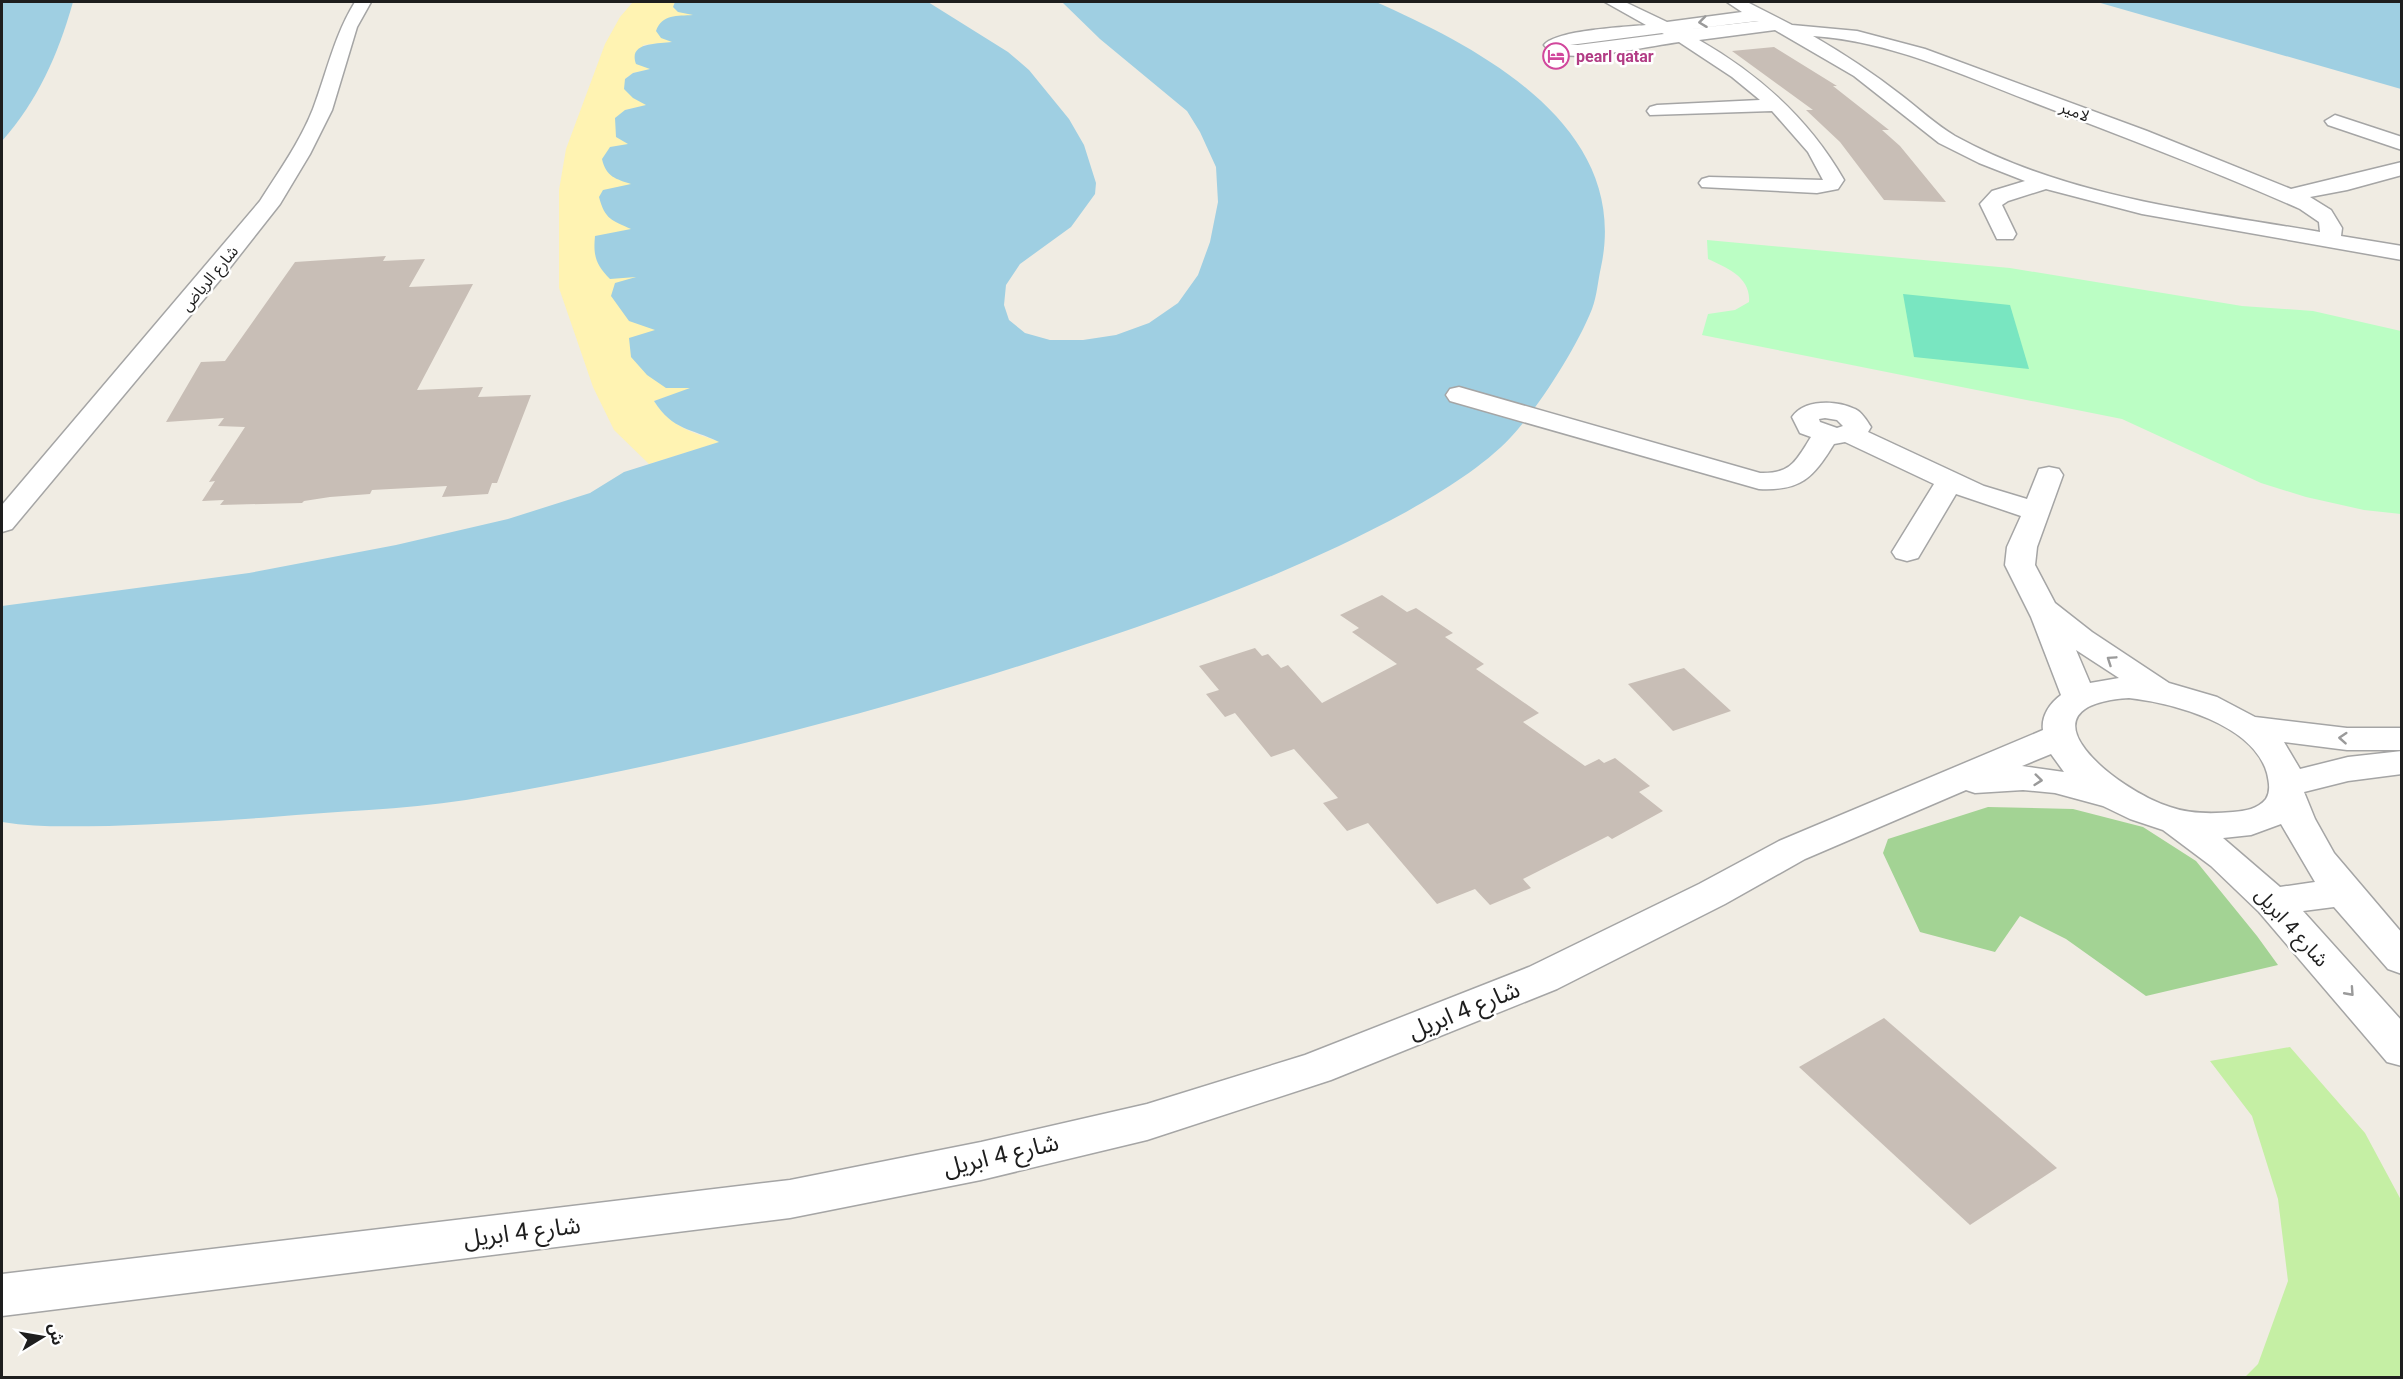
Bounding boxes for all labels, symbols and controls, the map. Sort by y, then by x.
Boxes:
one-way arrow [1698,16,1707,28]
hotel icon: pearl qatar [1541,41,1571,71]
place label: pearl qatar [1576,47,1654,66]
street label: لامير [2056,97,2092,126]
street label: شارع الرياض [177,242,244,317]
one-way arrow [2107,656,2118,667]
one-way arrow [2339,732,2348,745]
one-way arrow [2033,773,2042,785]
street label: شارع 4 ابريل [2248,882,2334,974]
street label: شارع 4 ابريل [1404,975,1525,1048]
one-way arrow [2343,985,2354,996]
street label: شارع 4 ابريل [940,1128,1062,1185]
street label: شارع 4 ابريل [462,1211,583,1256]
north arrow [12,1307,72,1367]
text: ش [45,1322,68,1347]

